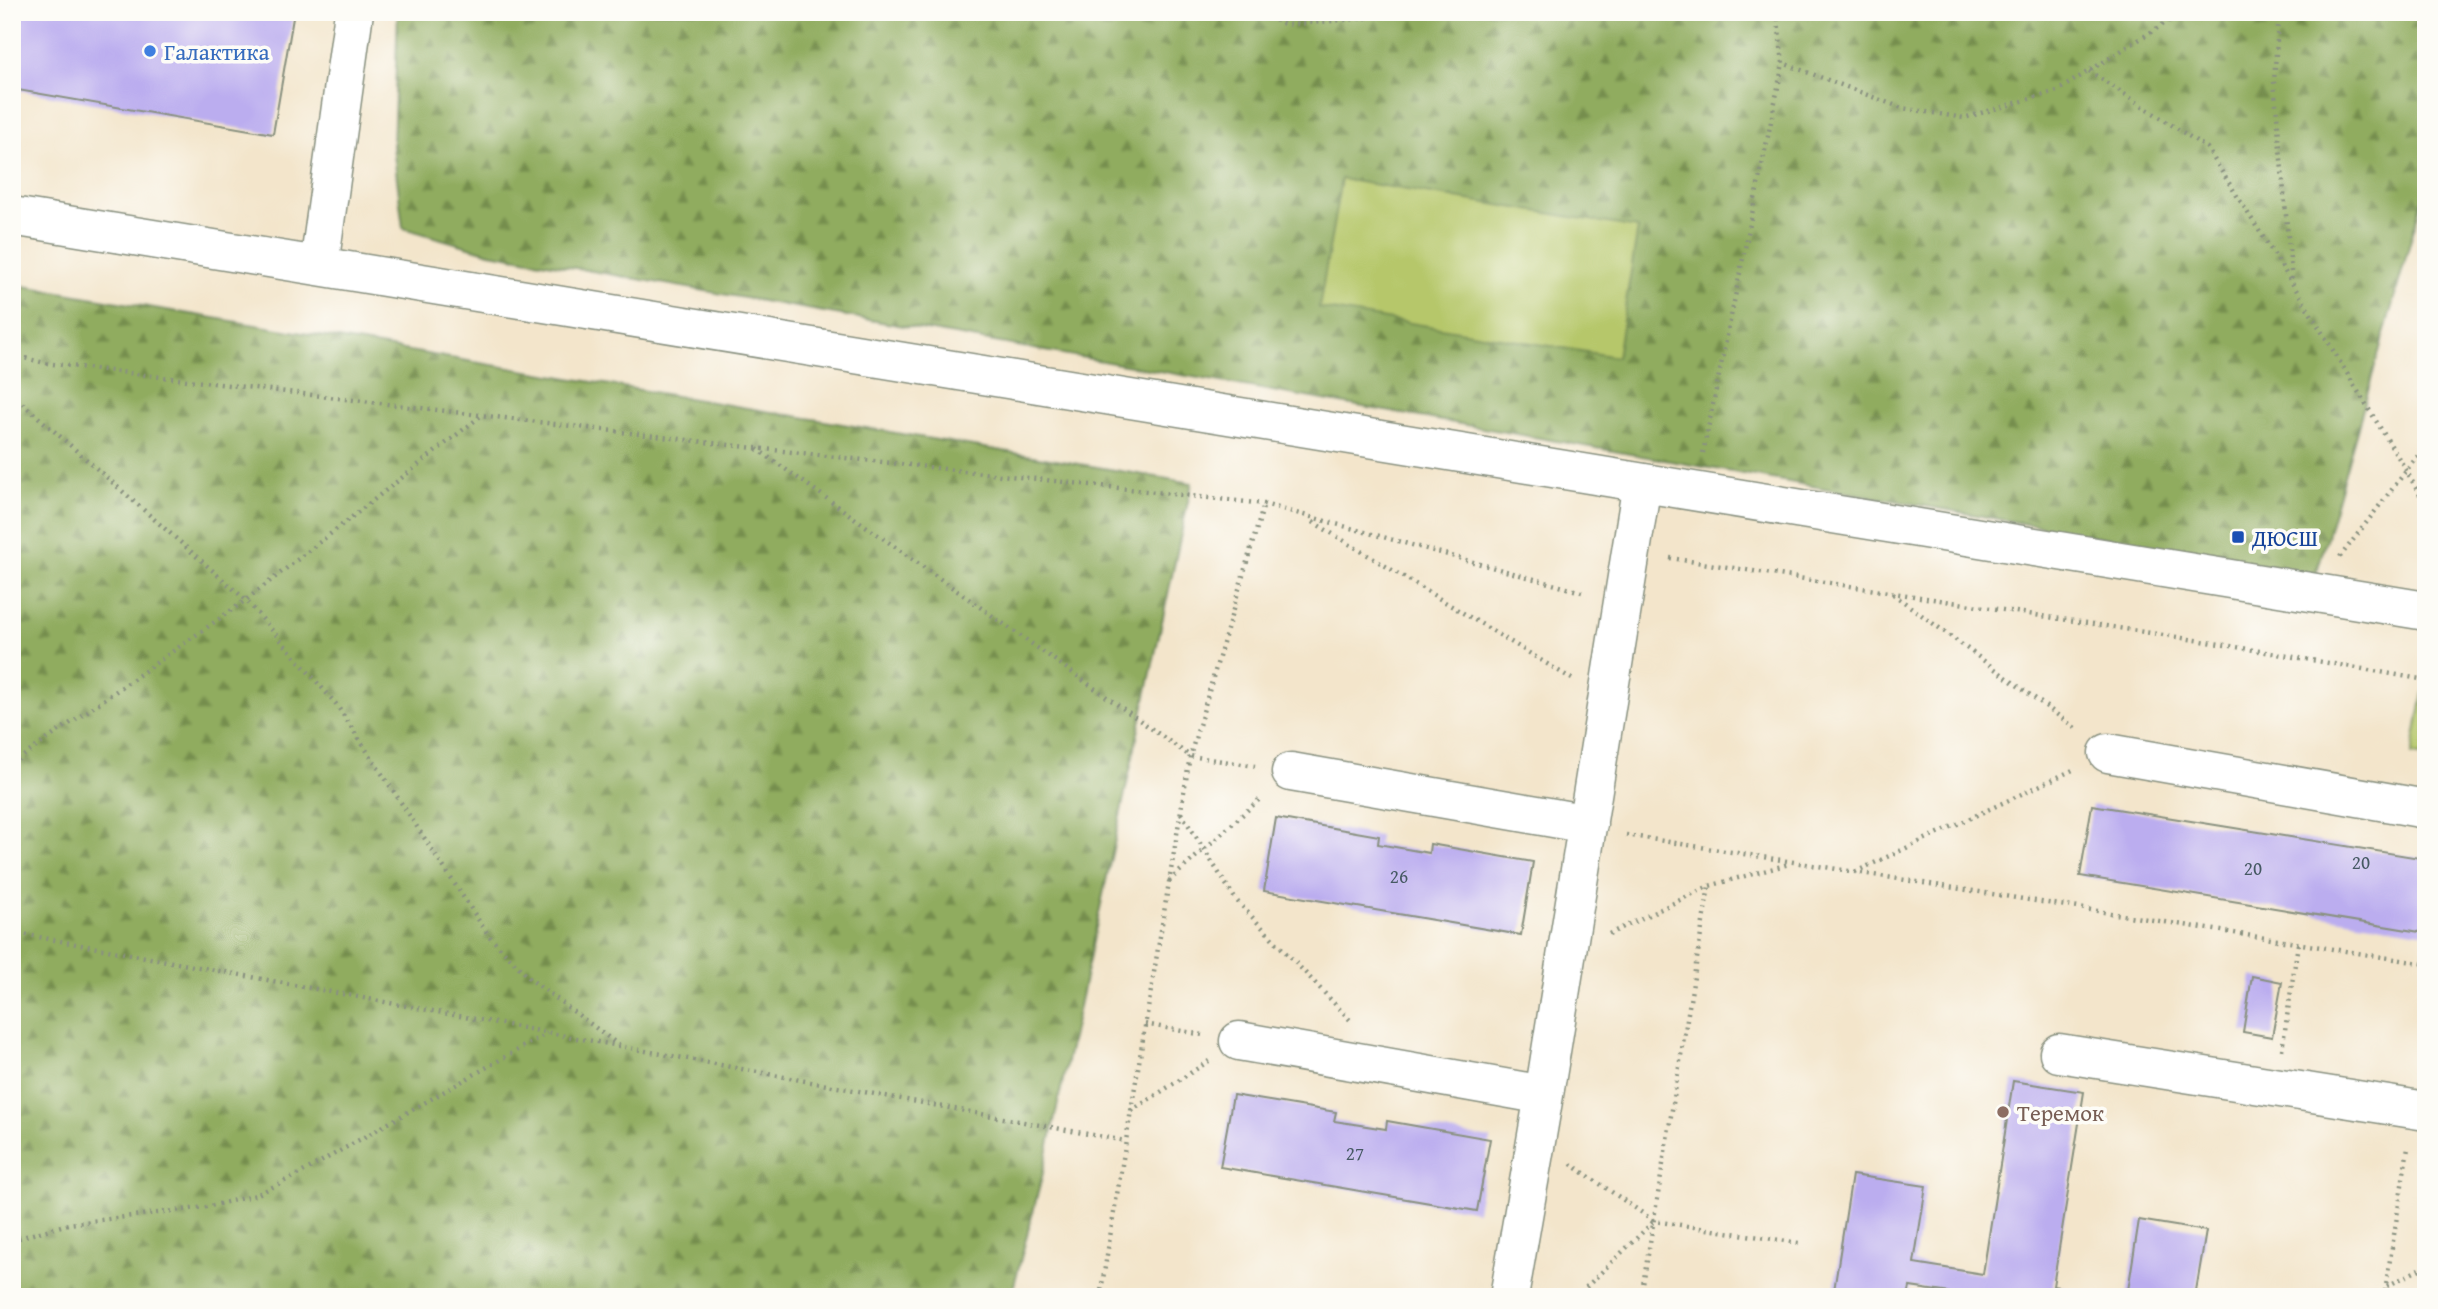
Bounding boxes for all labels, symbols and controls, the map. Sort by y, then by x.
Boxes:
place label: Галактика [164,35,270,68]
marker: Галактика [142,43,158,59]
place label: ДЮСШ [2251,521,2318,554]
marker: ДЮСШ [2230,529,2246,545]
house number: 20 [2352,848,2370,876]
house number: 20 [2244,854,2262,882]
house number: 26 [1390,862,1408,890]
place label: Теремок [2017,1096,2104,1129]
marker: Теремок [1995,1104,2011,1120]
house number: 27 [1346,1139,1364,1167]

